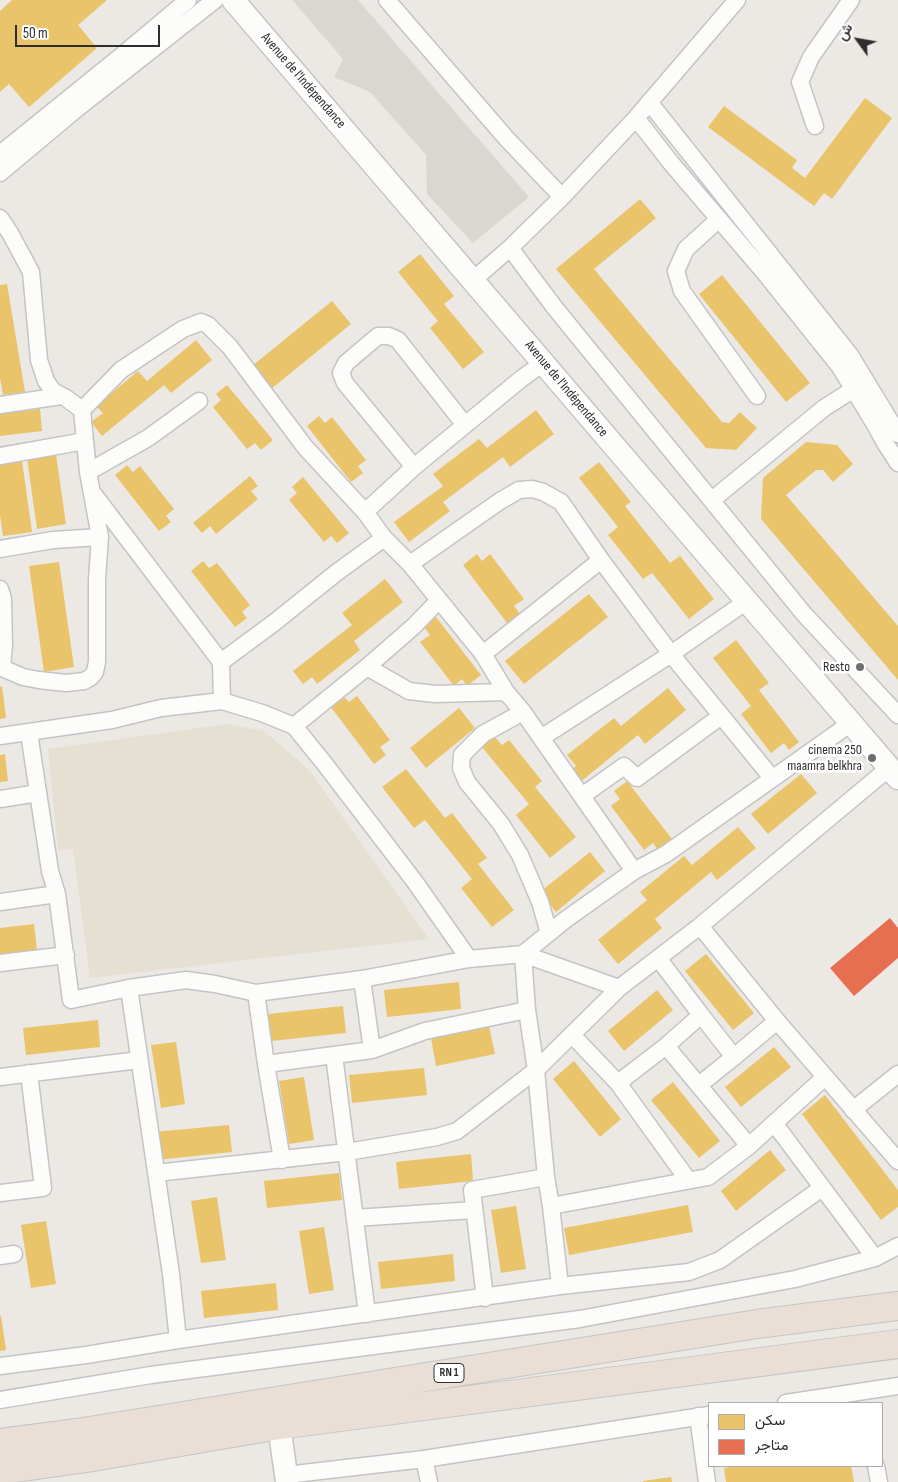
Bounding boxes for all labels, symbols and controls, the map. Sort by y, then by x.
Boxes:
scale bar [18,15,162,47]
north arrow [833,15,883,65]
text: ش [833,20,857,43]
text: 50 m [23,24,48,43]
street label: Avenue de l'Indépendance [257,30,349,132]
street label: Avenue de l'Indépendance [521,337,611,441]
place label: Resto [823,659,850,675]
marker: Resto [854,661,866,673]
place label: cinema 250 maamra belkhra [787,742,862,774]
marker: cinema 250 maamra belkhra [866,752,878,764]
road number: RN 1 [434,1364,464,1382]
legend [708,1402,883,1467]
text: سكن [755,1411,785,1430]
text: متاجر [755,1436,789,1455]

